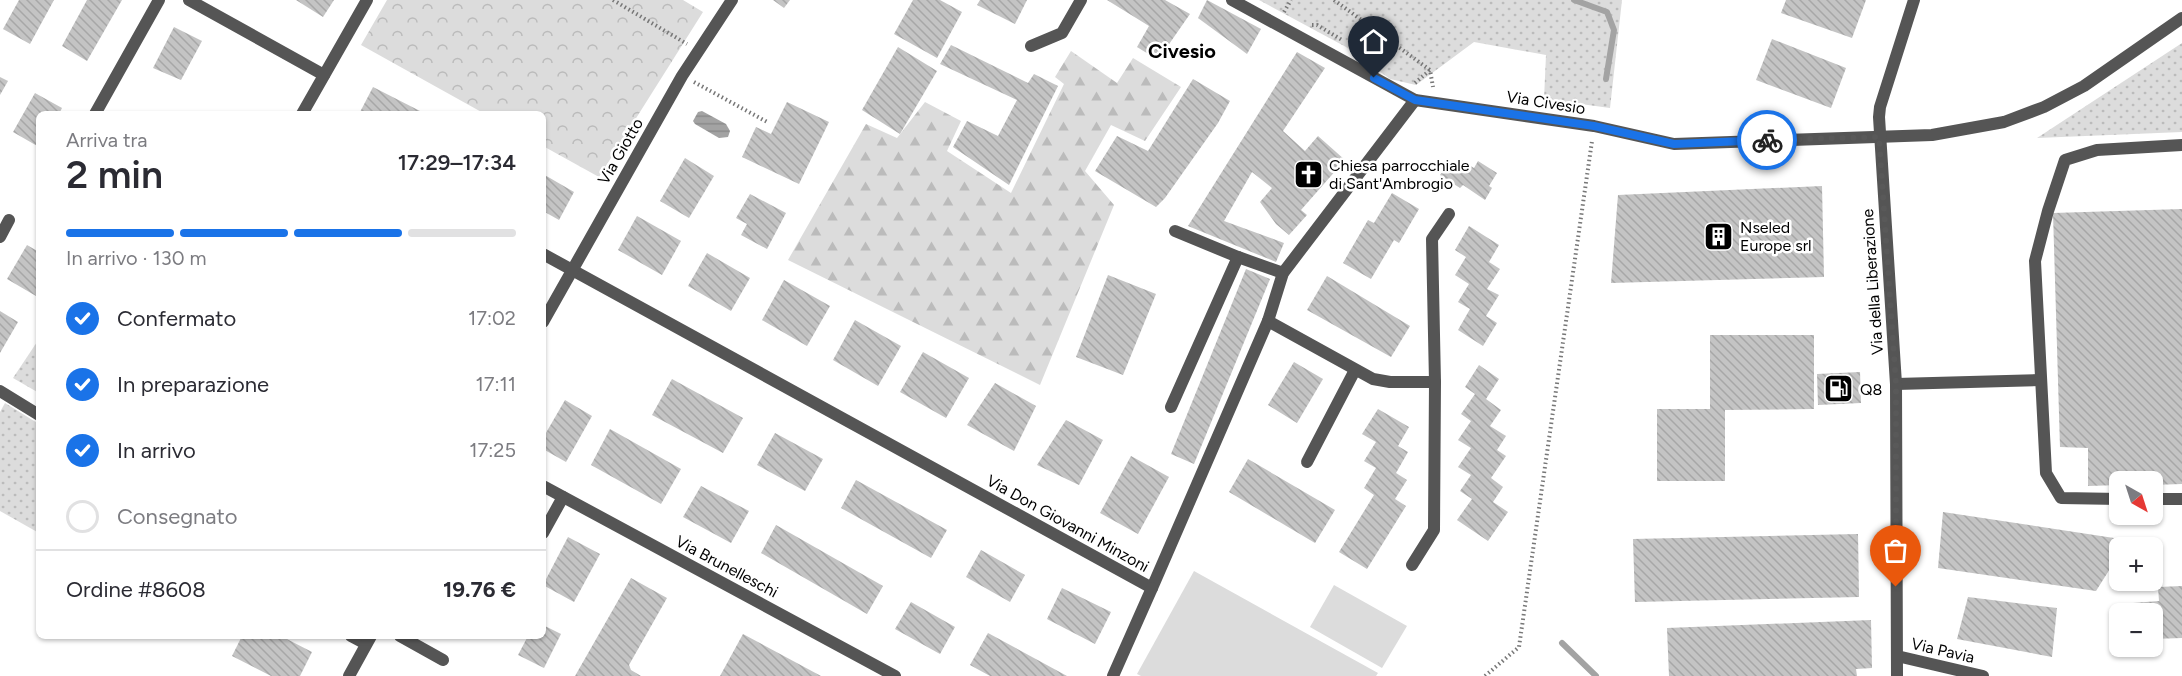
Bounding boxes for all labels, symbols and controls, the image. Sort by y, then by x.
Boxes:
pin [1348,16,1399,78]
icon: home [1357,25,1390,58]
district label: Civesio [1148,39,1216,63]
street label: Via Civesio [1505,87,1587,118]
courier [1737,110,1797,170]
street label: Via Giotto [594,115,647,188]
icon: bike [1751,124,1784,157]
text: Arriva tra [66,128,148,152]
text: 17:29–17:34 [398,149,516,176]
text: 2 min [66,151,163,198]
place label: Chiesa parrocchiale di Sant'Ambrogio [1329,156,1470,193]
church icon: Chiesa parrocchiale di Sant'Ambrogio [1292,158,1324,190]
street label: Via della Liberazione [1858,208,1887,356]
place label: Nseled Europe srl [1740,218,1812,255]
building icon: Nseled Europe srl [1703,220,1735,252]
text: In arrivo · 130 m [66,246,207,270]
icon: check [66,302,99,335]
text: Confermato [117,305,236,332]
text: 17:02 [468,306,516,330]
icon: check [66,368,99,401]
text: In preparazione [117,371,269,398]
text: 17:11 [475,372,516,396]
fuel station icon: Q8 [1823,373,1855,405]
place label: Q8 [1860,380,1882,399]
icon: check [66,434,99,467]
text: In arrivo [117,437,196,464]
text: 17:25 [469,438,516,462]
street label: Via Don Giovanni Minzoni [983,471,1152,576]
north arrow [2109,471,2163,525]
map controls [2109,471,2163,657]
text: Consegnato [117,503,238,530]
pin [1870,525,1921,587]
street label: Via Brunelleschi [672,531,781,601]
icon: bag [1879,534,1912,567]
button: + [2109,537,2163,591]
text: Ordine #8608 [66,576,206,603]
text: 19.76 € [443,576,516,603]
button: − [2109,603,2163,657]
street label: Via Pavia [1909,634,1976,667]

